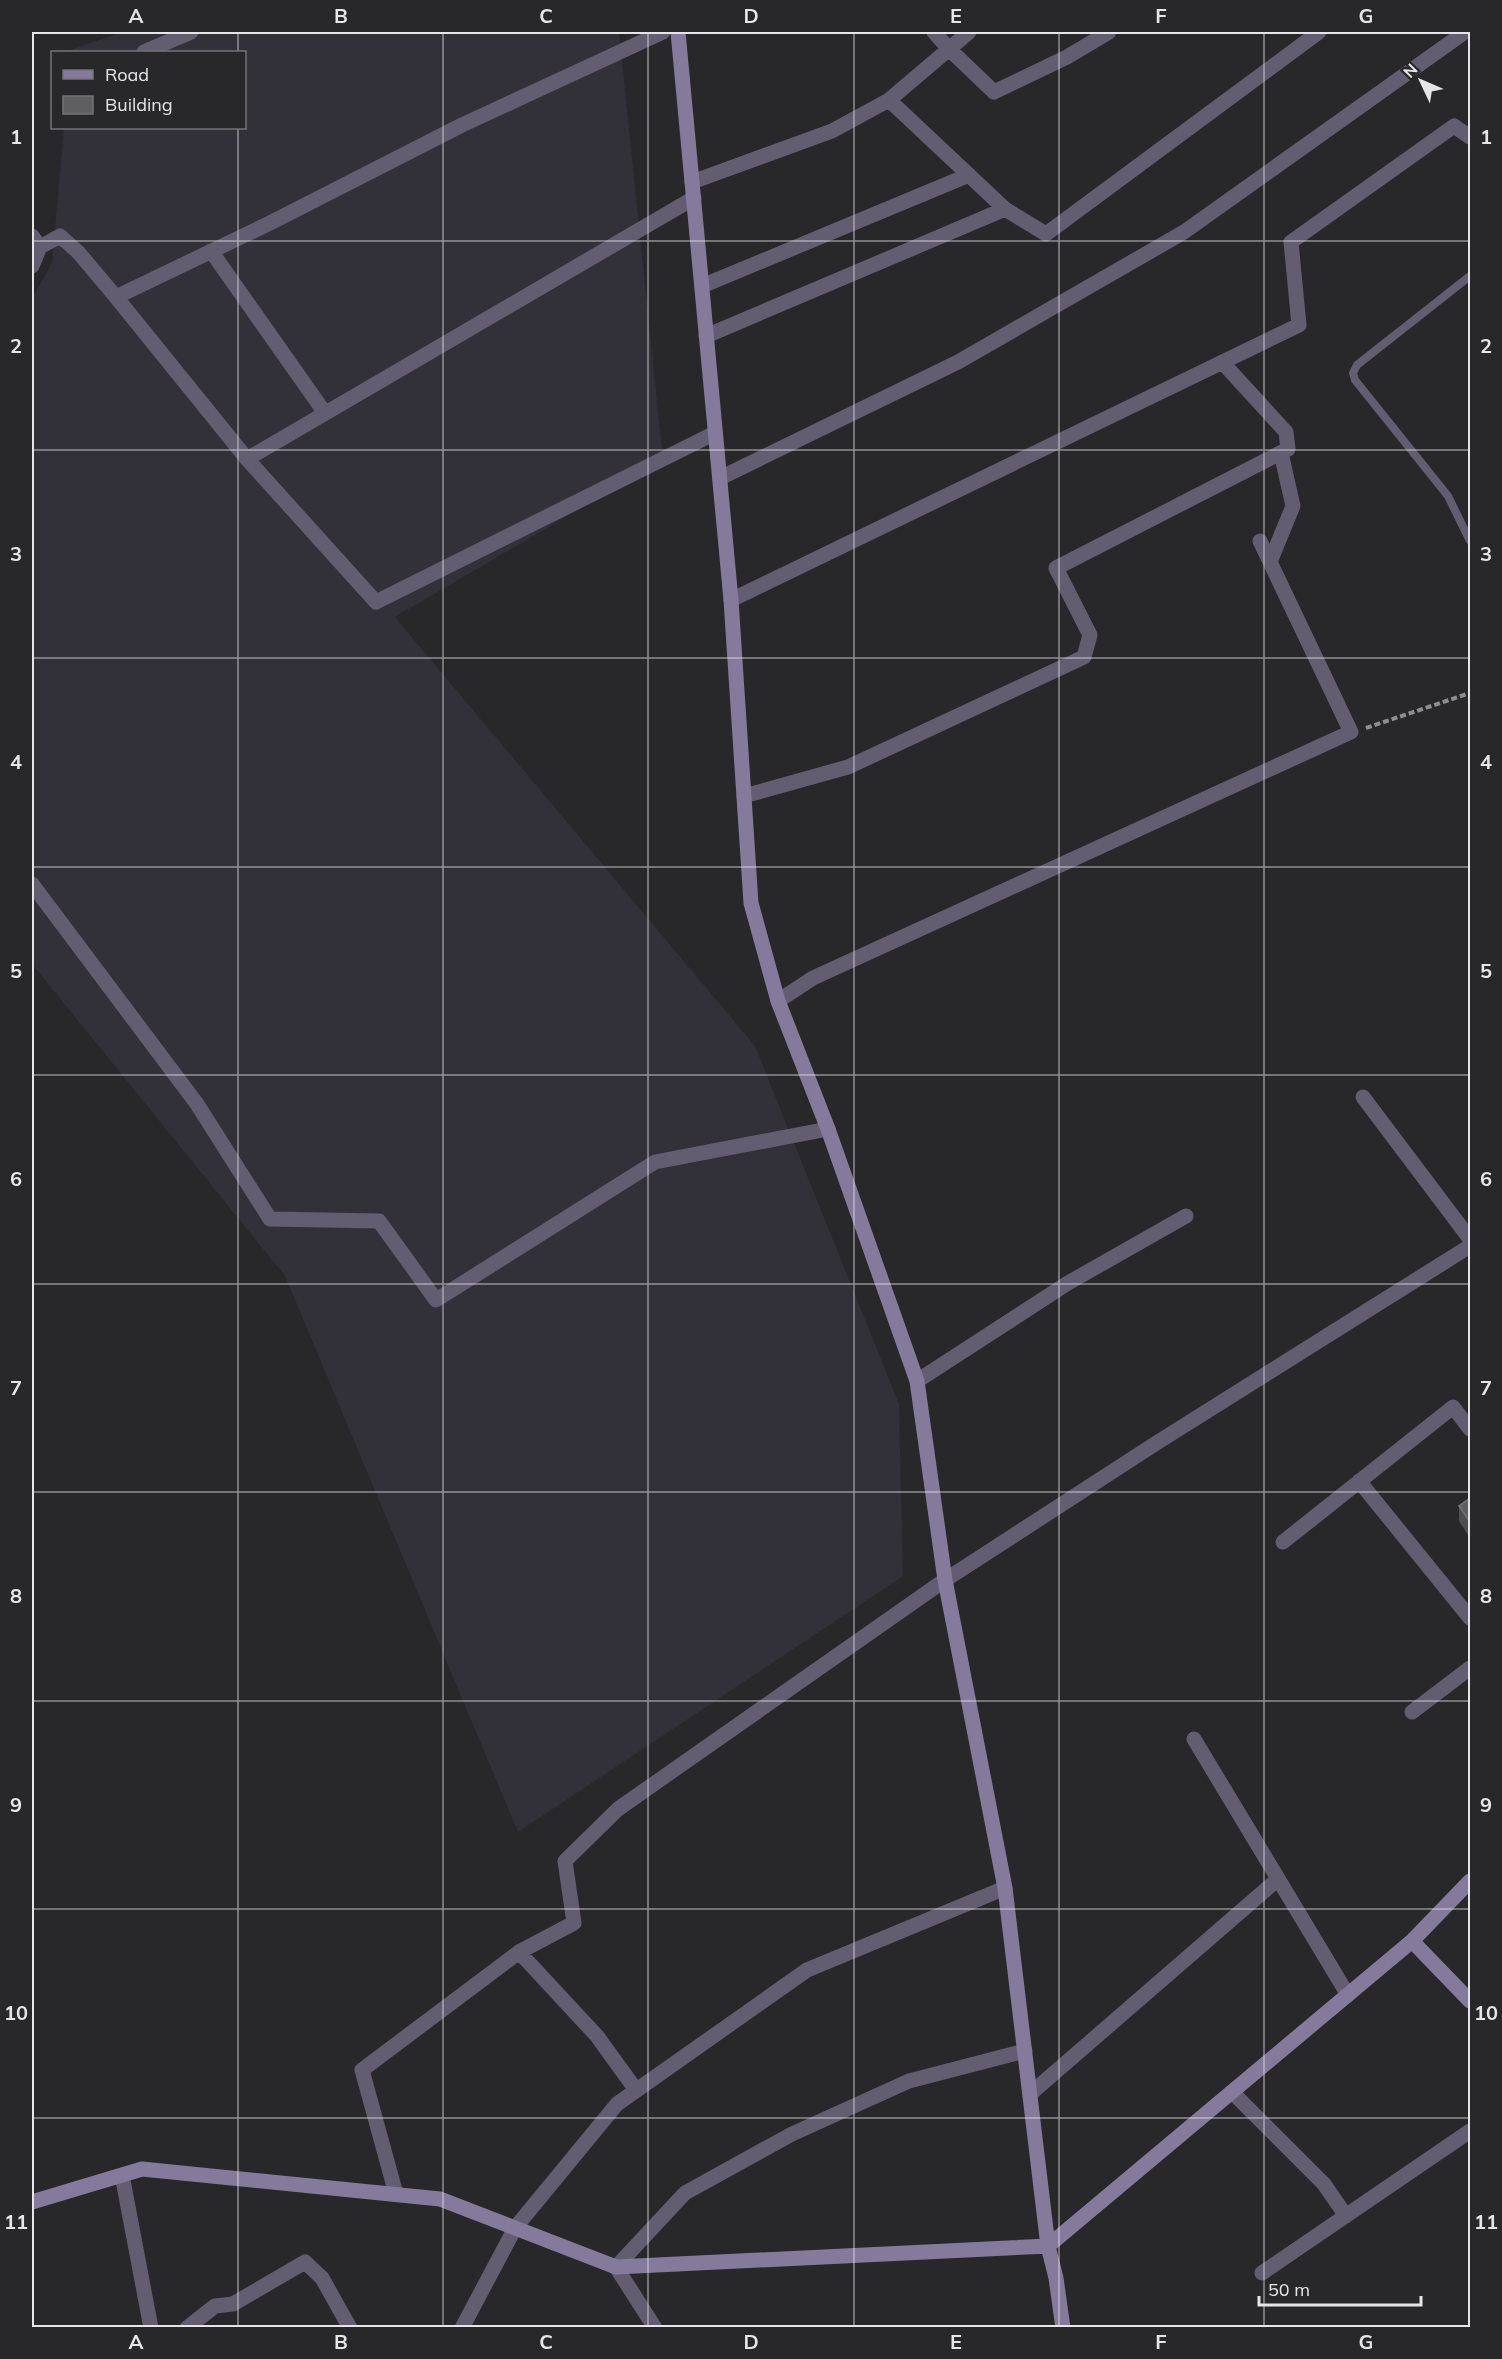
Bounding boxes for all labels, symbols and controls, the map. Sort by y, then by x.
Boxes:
text: A [129,3,144,28]
text: B [334,3,348,28]
text: C [539,3,553,28]
text: D [743,3,759,28]
text: E [950,3,962,28]
text: F [1155,3,1167,28]
text: G [1359,3,1373,28]
legend [51,51,246,129]
north arrow [1391,51,1451,111]
text: N [1399,59,1422,82]
text: Road [105,63,149,86]
text: Building [105,93,173,116]
text: 1 [10,124,22,149]
text: 1 [1480,124,1492,149]
text: 2 [10,333,22,358]
text: 2 [1480,333,1492,358]
text: 3 [10,541,22,566]
text: 3 [1480,541,1492,566]
text: 4 [10,749,22,774]
text: 4 [1480,749,1492,774]
text: 5 [10,958,22,983]
text: 5 [1480,958,1492,983]
text: 6 [10,1166,22,1191]
text: 6 [1480,1166,1492,1191]
text: 7 [10,1375,22,1400]
text: 7 [1480,1375,1492,1400]
text: 8 [10,1583,22,1608]
text: 8 [1480,1583,1492,1608]
text: 9 [10,1792,22,1817]
text: 9 [1480,1792,1492,1817]
text: 10 [4,2000,28,2025]
text: 10 [1474,2000,1498,2025]
text: 11 [4,2209,28,2234]
text: 11 [1474,2209,1498,2234]
scale bar [1259,2269,1421,2307]
text: 50 m [1268,2278,1310,2301]
text: A [129,2329,144,2354]
text: B [334,2329,348,2354]
text: C [539,2329,553,2354]
text: D [743,2329,759,2354]
text: E [950,2329,962,2354]
text: F [1155,2329,1167,2354]
text: G [1359,2329,1373,2354]

